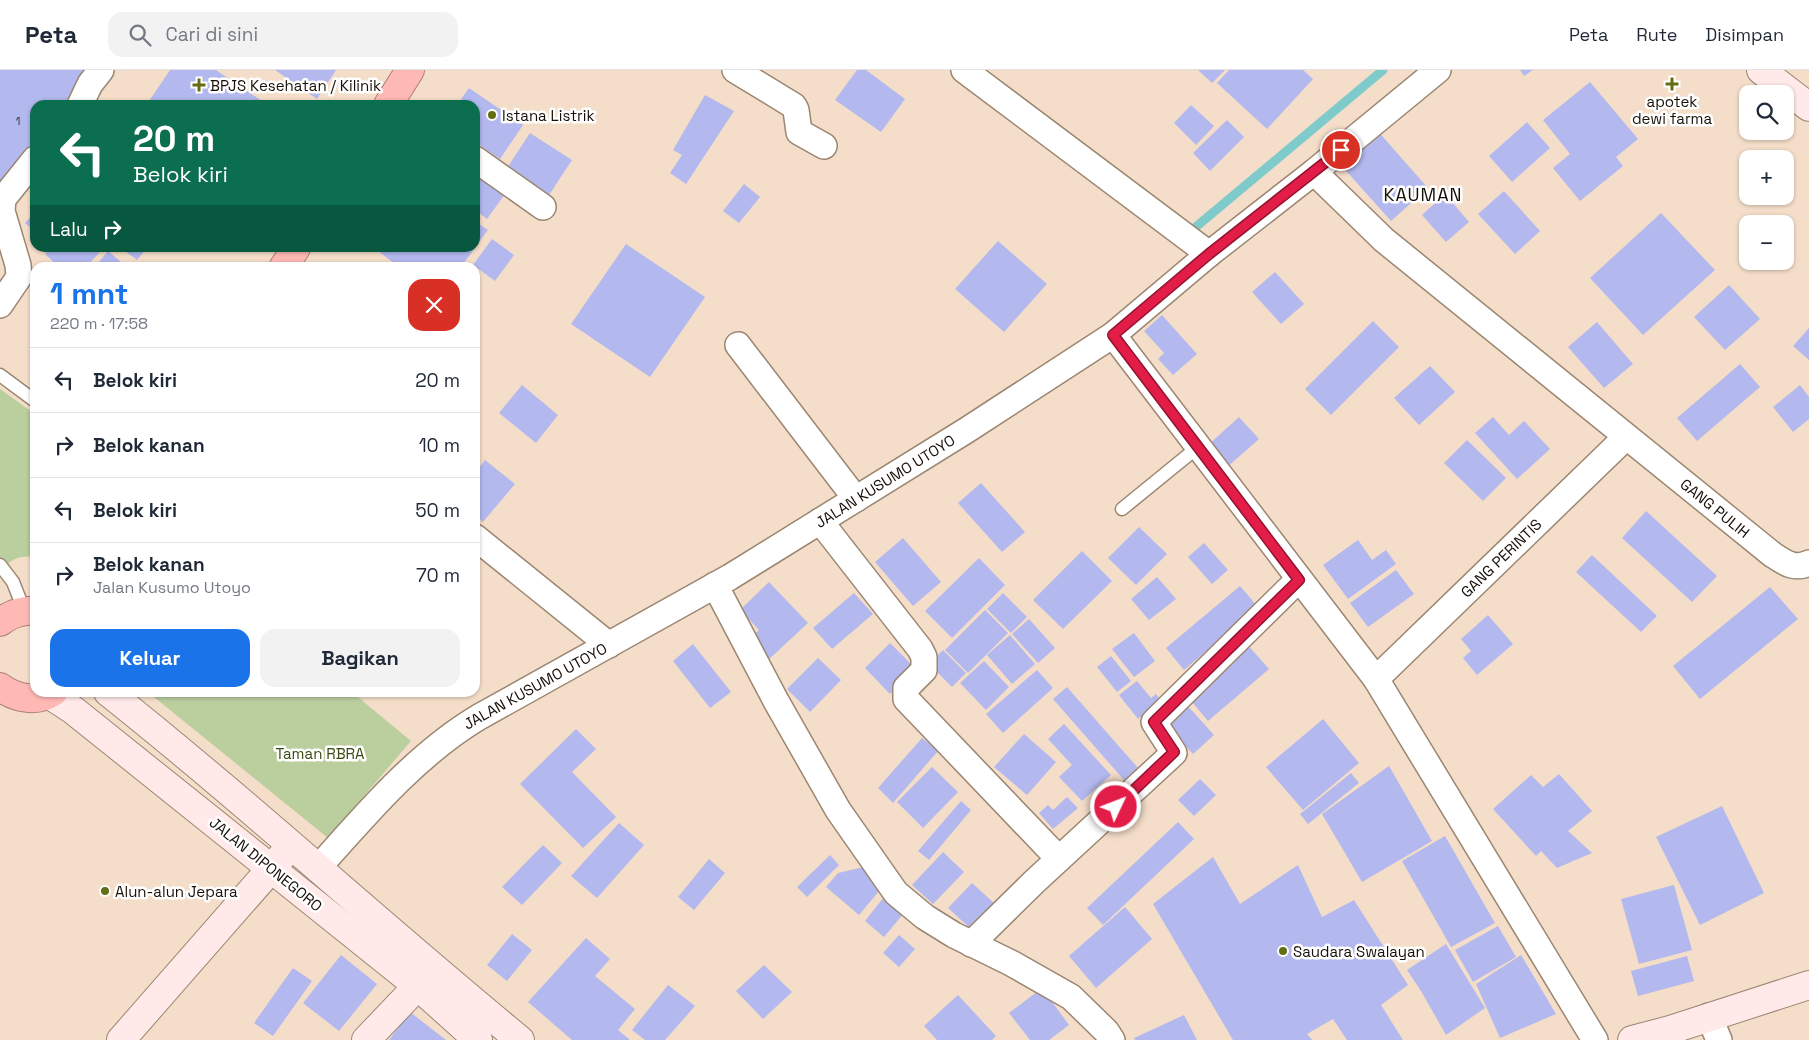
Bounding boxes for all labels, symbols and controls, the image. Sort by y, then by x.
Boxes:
search box [108,12,458,57]
text: Peta [25,19,78,50]
icon: search [126,21,154,49]
text: Cari di sini [166,22,258,47]
text: Peta [1569,23,1608,46]
text: Rute [1636,23,1677,46]
text: Disimpan [1705,23,1784,46]
place label: BPJS Kesehatan / Kilinik [210,76,381,95]
marker: BPJS Kesehatan / Kilinik [192,78,206,92]
marker: apotek dewi farma [1666,78,1678,90]
map controls [1739,85,1794,270]
button: search [1739,85,1794,140]
place label: apotek dewi farma [1632,92,1712,128]
place label: Istana Listrik [502,106,594,125]
marker: Istana Listrik [486,109,498,121]
house number: 1 [15,113,21,129]
text: 20 m [133,117,215,161]
icon: left [50,120,115,185]
pin [1320,129,1362,171]
icon: arrive [1327,136,1355,164]
button: + [1739,150,1794,205]
text: Belok kiri [133,160,228,188]
district label: KAUMAN [1384,183,1462,206]
icon: right [98,215,126,243]
button: − [1739,215,1794,270]
text: Lalu [50,217,88,242]
text: 1 mnt [50,274,129,313]
button: close [408,279,460,331]
text: 220 m · 17:58 [50,313,148,334]
icon: left [50,366,78,394]
text: Belok kiri [93,368,177,393]
text: 20 m [415,368,460,393]
street label: JALAN KUSUMO UTOYO [812,430,958,532]
icon: right [50,431,78,459]
text: Belok kanan [93,433,205,458]
text: 10 m [419,433,460,458]
street label: GANG PULIH [1676,474,1754,542]
icon: left [50,496,78,524]
text: Belok kiri [93,498,177,523]
text: 50 m [415,498,460,523]
street label: GANG PERINTIS [1457,515,1545,601]
text: Belok kanan [93,552,205,577]
icon: right [50,561,78,589]
text: 70 m [416,563,460,588]
text: Jalan Kusumo Utoyo [93,577,251,598]
button: Keluar [50,629,250,687]
button: Bagikan [260,629,460,687]
street label: JALAN KUSUMO UTOYO [460,639,610,733]
park label: Taman RBRA [275,744,365,763]
position arrow [1089,780,1141,832]
street label: JALAN DIPONEGORO [206,813,326,915]
place label: Alun-alun Jepara [115,882,238,901]
marker: Alun-alun Jepara [99,885,111,897]
place label: Saudara Swalayan [1293,942,1425,961]
marker: Saudara Swalayan [1277,945,1289,957]

